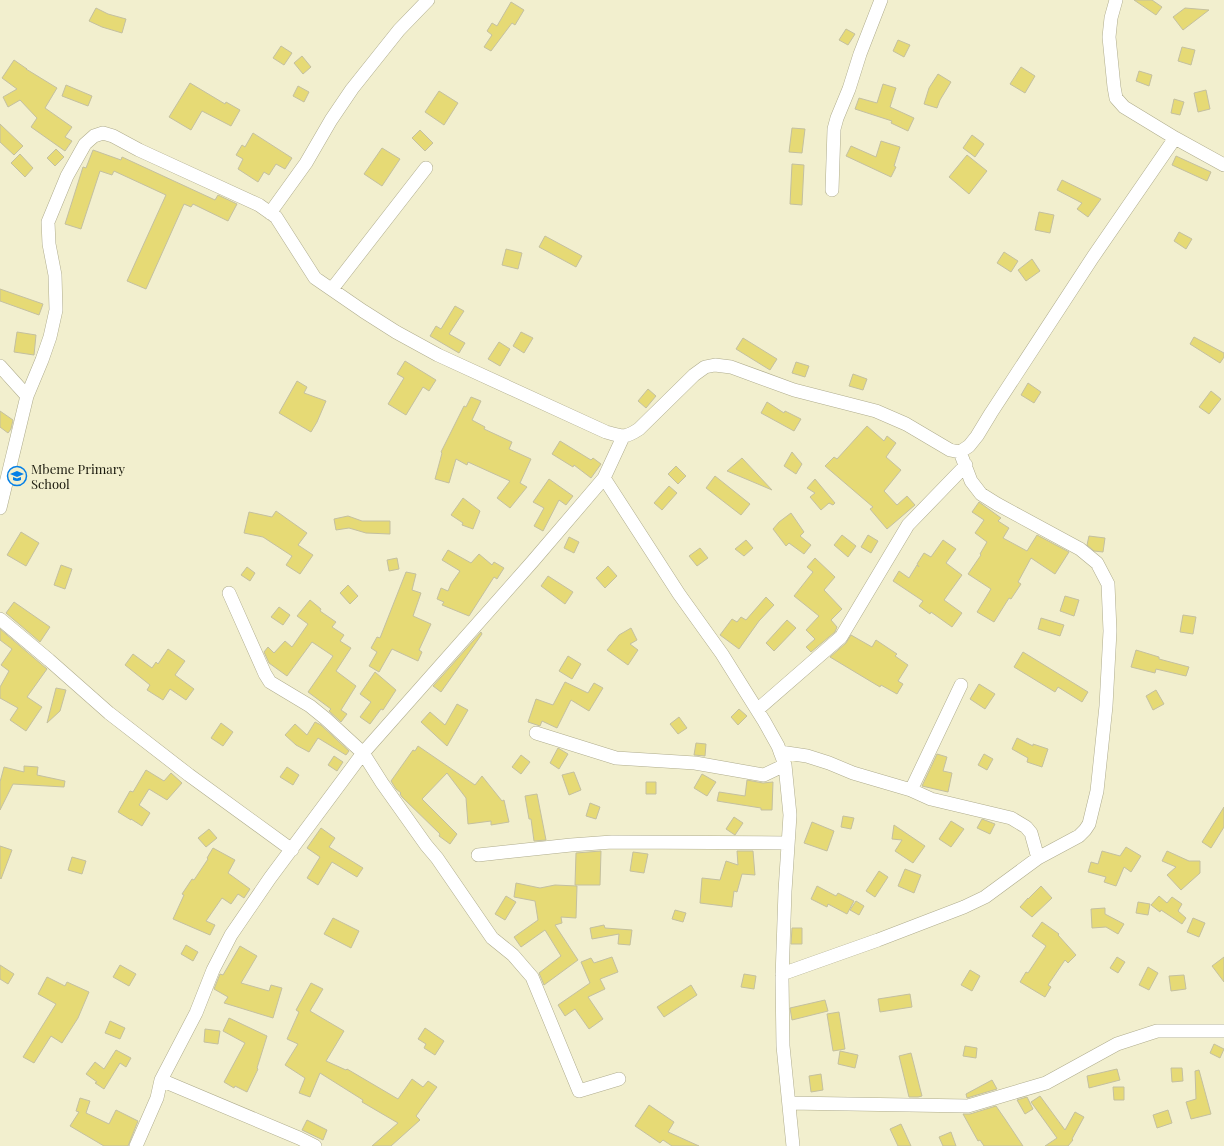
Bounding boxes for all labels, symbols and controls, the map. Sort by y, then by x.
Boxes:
place label: Mbeme Primary School [31,460,126,492]
school or university icon: Mbeme Primary School [6,465,28,487]

